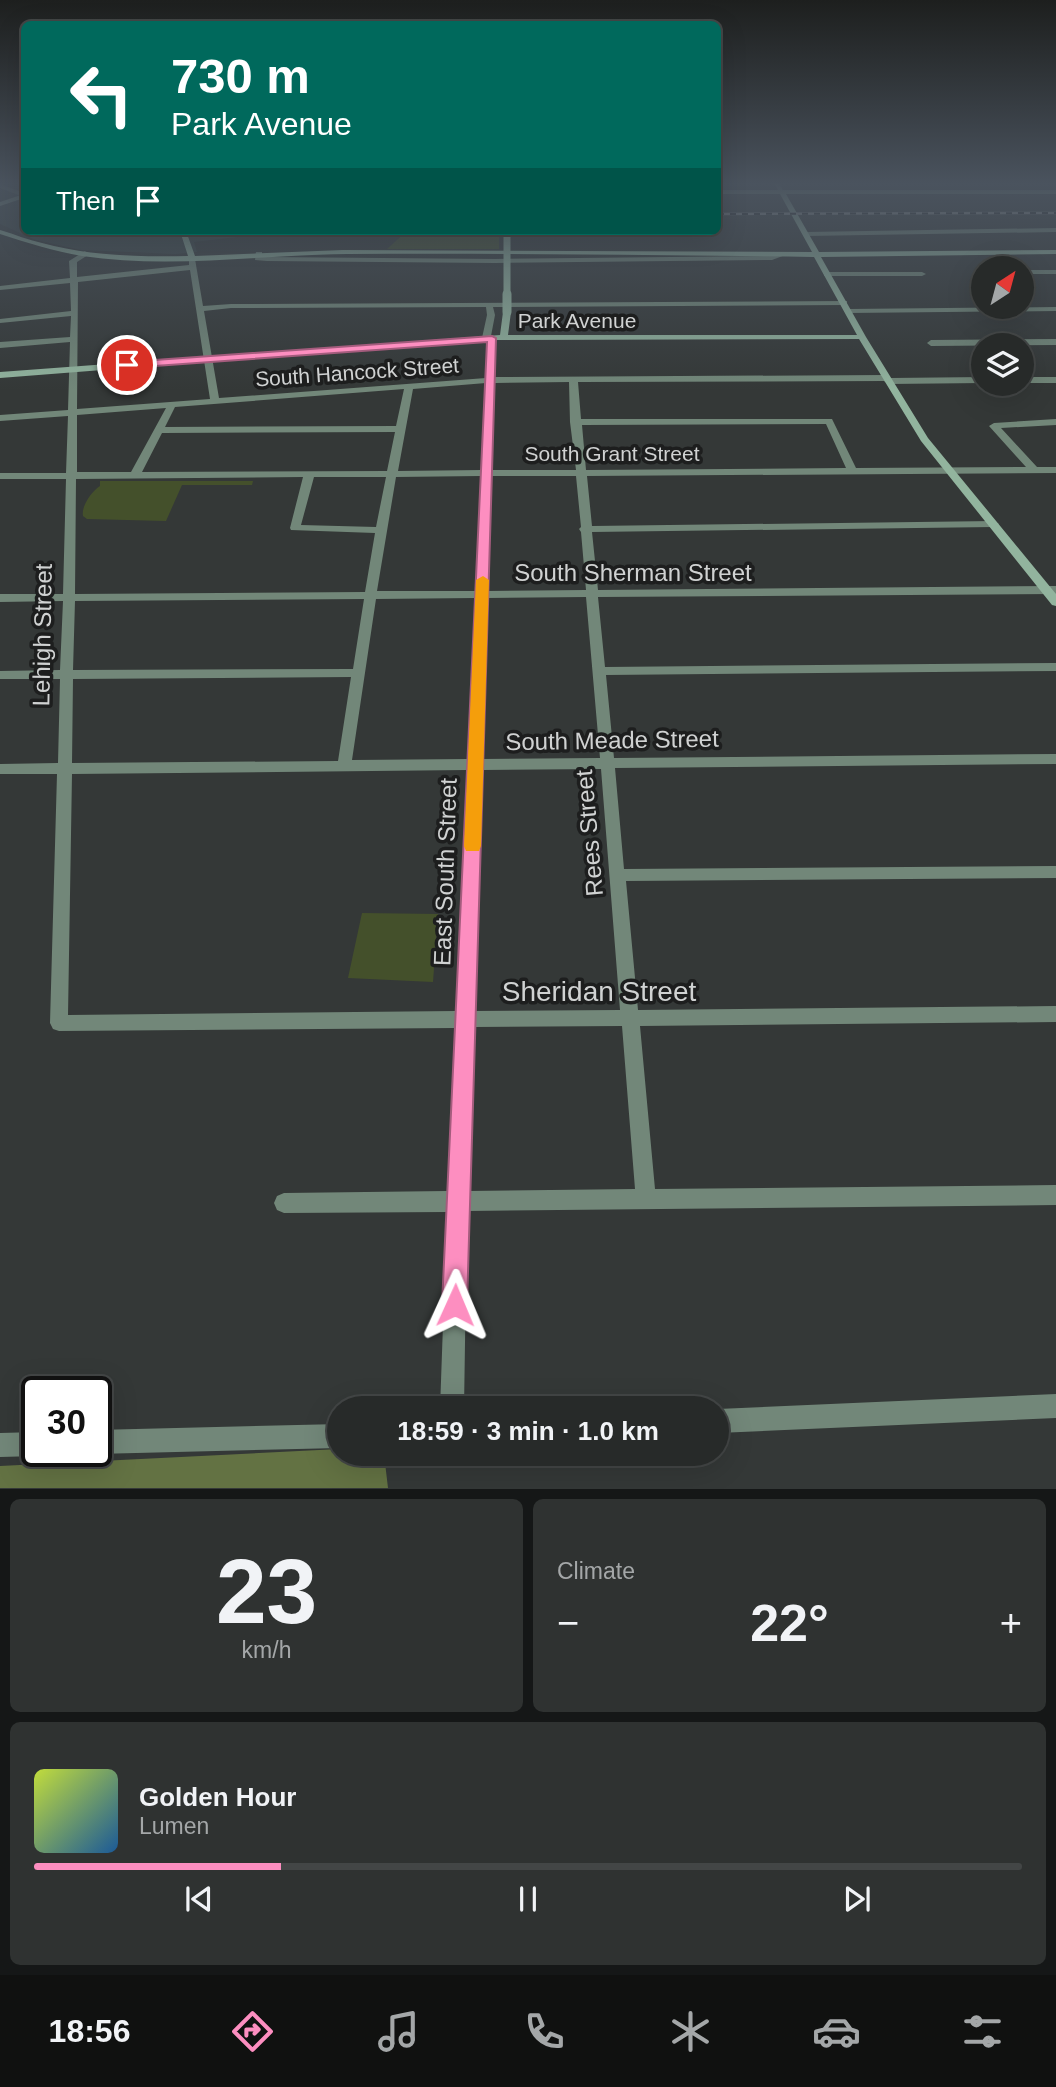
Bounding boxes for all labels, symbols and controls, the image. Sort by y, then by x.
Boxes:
icon: left [56,49,147,140]
text: 730 m [171,49,310,103]
text: Park Avenue [171,106,352,142]
icon: arrive [129,182,167,220]
text: Then [56,186,115,216]
north arrow [971,256,1034,318]
map controls [971,256,1034,396]
street label: Park Avenue [518,309,636,332]
button: layers [971,333,1034,396]
pin [97,335,157,395]
icon: arrive [108,346,146,384]
street label: South Hancock Street [254,353,460,391]
street label: South Grant Street [524,442,700,465]
street label: South Sherman Street [514,559,752,586]
street label: Lehigh Street [27,563,57,707]
street label: South Meade Street [505,725,719,755]
street label: Rees Street [570,768,608,897]
street label: East South Street [428,777,462,966]
street label: Sheridan Street [502,976,696,1007]
position arrow [418,1268,492,1342]
speed limit sign: 30 [21,1376,112,1467]
text: 18:59 · 3 min · 1.0 km [397,1416,659,1446]
text: 23 [216,1541,317,1642]
text: Climate [557,1558,635,1584]
text: 22° [750,1594,829,1652]
text: − [557,1602,579,1644]
text: + [1000,1602,1022,1644]
text: km/h [242,1637,291,1663]
text: Golden Hour [139,1782,296,1812]
text: Lumen [139,1813,209,1839]
icon: previous [180,1880,218,1918]
icon: pause [509,1880,547,1918]
icon: next [838,1880,876,1918]
icon: directions [228,2007,277,2056]
icon: music [374,2007,423,2056]
icon: phone [520,2007,569,2056]
icon: climate [666,2007,715,2056]
icon: car [812,2007,861,2056]
icon: filters [958,2007,1007,2056]
text: 18:56 [49,2013,130,2049]

